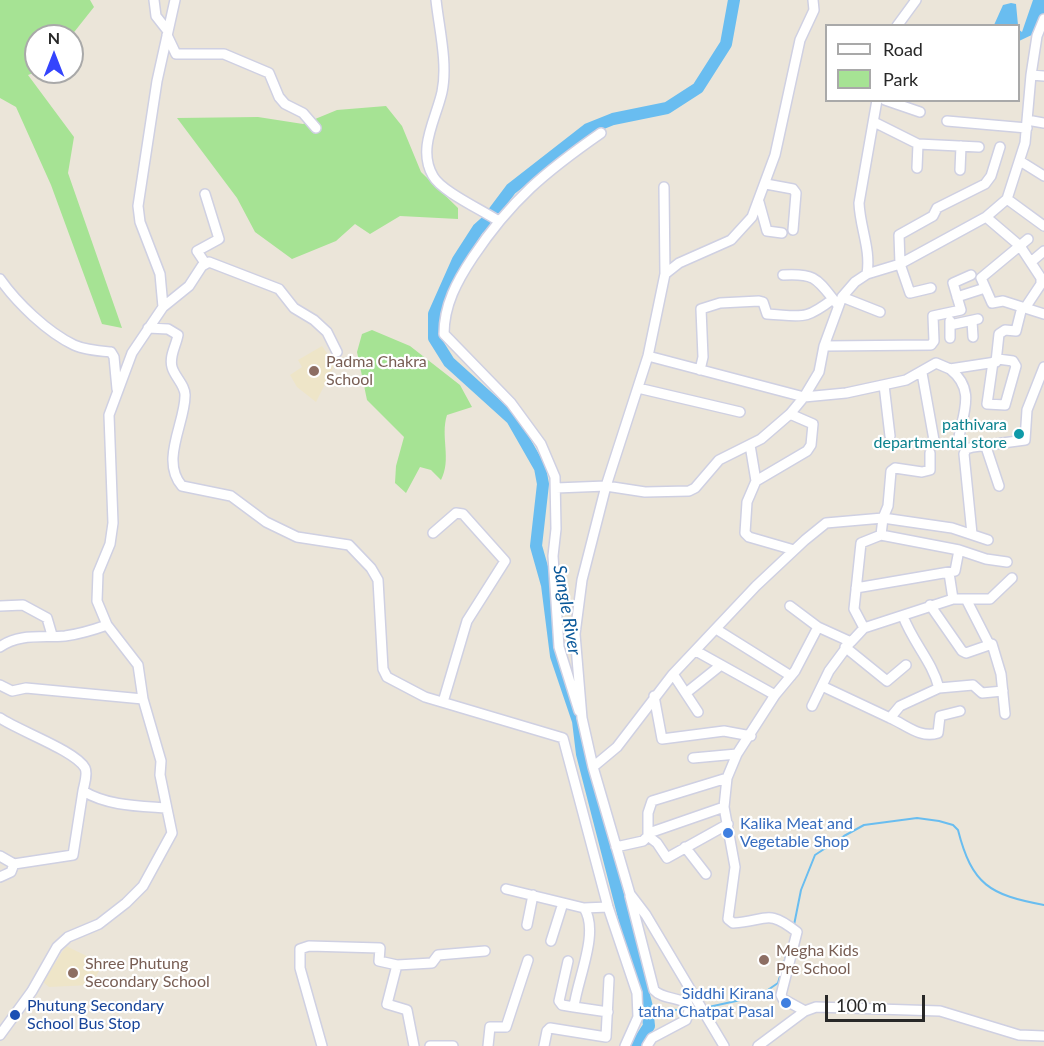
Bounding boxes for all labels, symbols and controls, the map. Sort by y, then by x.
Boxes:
north arrow [24,24,84,84]
legend [825,24,1020,102]
text: N [48,28,60,47]
text: Road [883,38,923,60]
text: Park [883,68,918,90]
place label: Padma Chakra School [326,352,427,390]
marker: Padma Chakra School [307,364,321,378]
place label: pathivara departmental store [873,415,1007,453]
marker: pathivara departmental store [1012,427,1026,441]
water label: Sangle River [548,563,586,657]
place label: Kalika Meat and Vegetable Shop [740,814,853,852]
marker: Kalika Meat and Vegetable Shop [721,826,735,840]
place label: Megha Kids Pre School [776,941,859,979]
marker: Megha Kids Pre School [757,953,771,967]
place label: Shree Phutung Secondary School [85,954,210,992]
marker: Shree Phutung Secondary School [66,966,80,980]
scale bar [828,983,928,1021]
place label: Siddhi Kirana tatha Chatpat Pasal [638,984,774,1022]
text: 100 m [836,994,887,1016]
place label: Phutung Secondary School Bus Stop [27,996,164,1034]
marker: Siddhi Kirana tatha Chatpat Pasal [779,996,793,1010]
marker: Phutung Secondary School Bus Stop [8,1008,22,1022]

